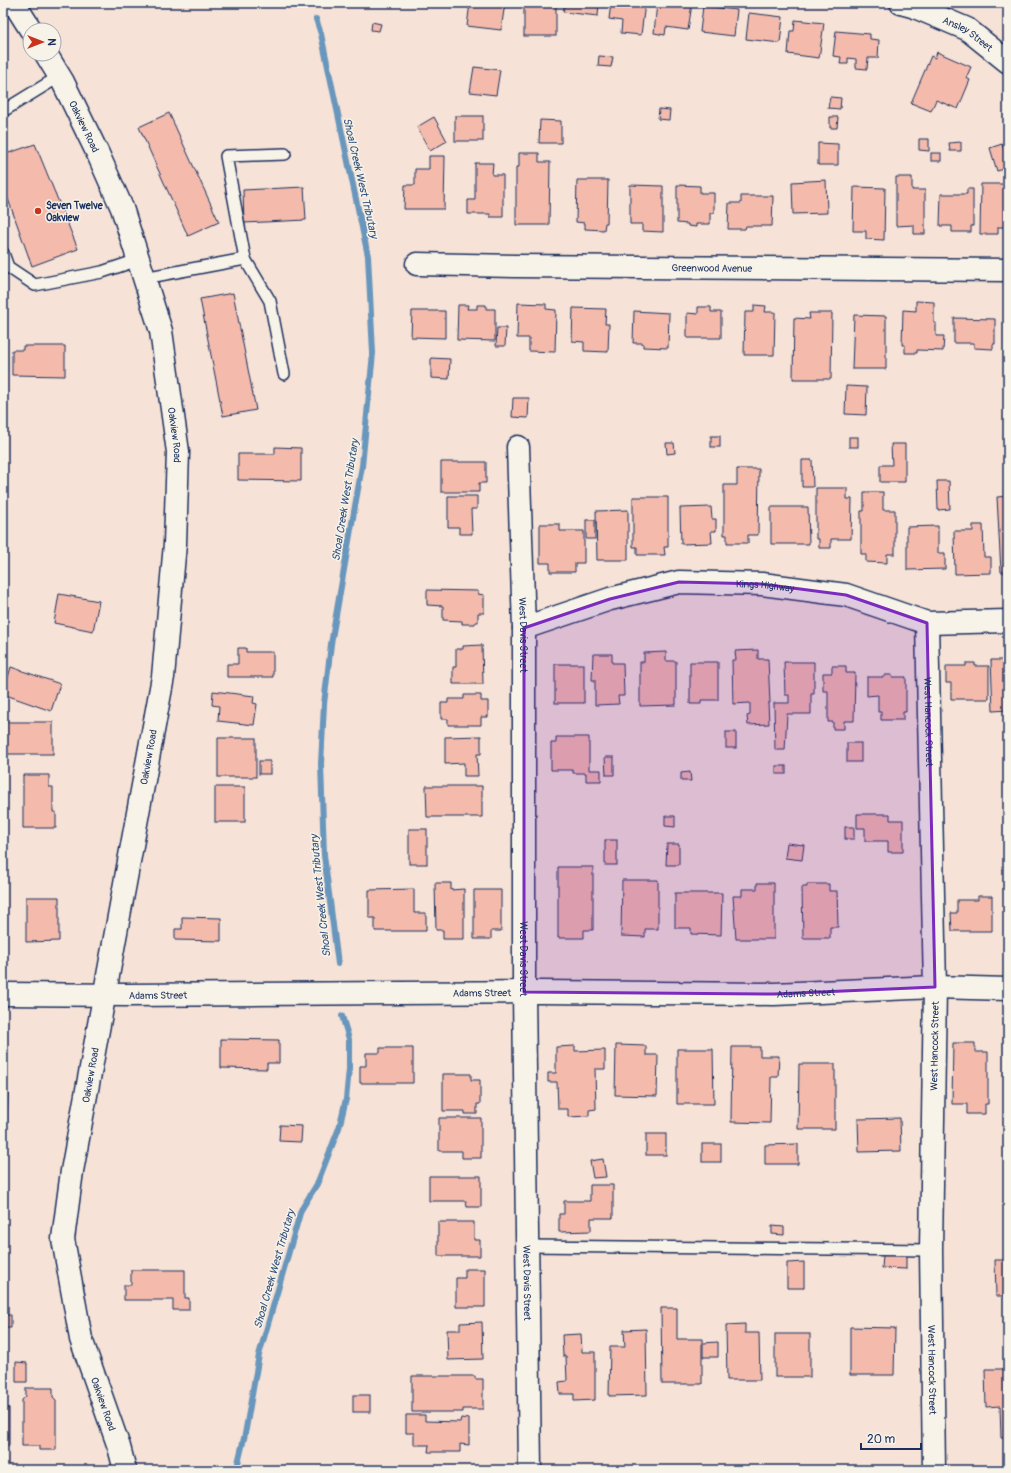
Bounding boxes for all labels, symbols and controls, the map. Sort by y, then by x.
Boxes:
street label: Ansley Street [941,14,996,55]
north arrow [22,22,62,62]
text: N [45,38,58,46]
street label: Oakview Road [66,99,101,155]
water label: Shoal Creek West Tributary [340,117,381,241]
place label: Seven Twelve Oakview [46,200,104,224]
marker: Seven Twelve Oakview [33,206,43,216]
street label: Greenwood Avenue [672,262,752,275]
street label: Oakview Road [165,407,183,463]
water label: Shoal Creek West Tributary [329,437,362,562]
street label: Kings Highway [736,578,796,595]
street label: West Davis Street [516,597,529,673]
street label: West Hancock Street [921,677,935,768]
street label: Oakview Road [138,728,160,786]
water label: Shoal Creek West Tributary [307,833,333,958]
street label: West Davis Street [517,921,529,998]
street label: Adams Street [776,986,837,1001]
street label: Adams Street [453,987,512,1000]
street label: Adams Street [129,990,188,1002]
street label: West Hancock Street [928,1000,942,1091]
street label: Oakview Road [80,1046,102,1104]
water label: Shoal Creek West Tributary [251,1207,298,1330]
street label: West Davis Street [520,1245,533,1322]
street label: West Hancock Street [925,1325,938,1416]
street label: Oakview Road [88,1376,118,1433]
scale bar [861,1425,921,1451]
text: 20 m [867,1432,896,1447]

